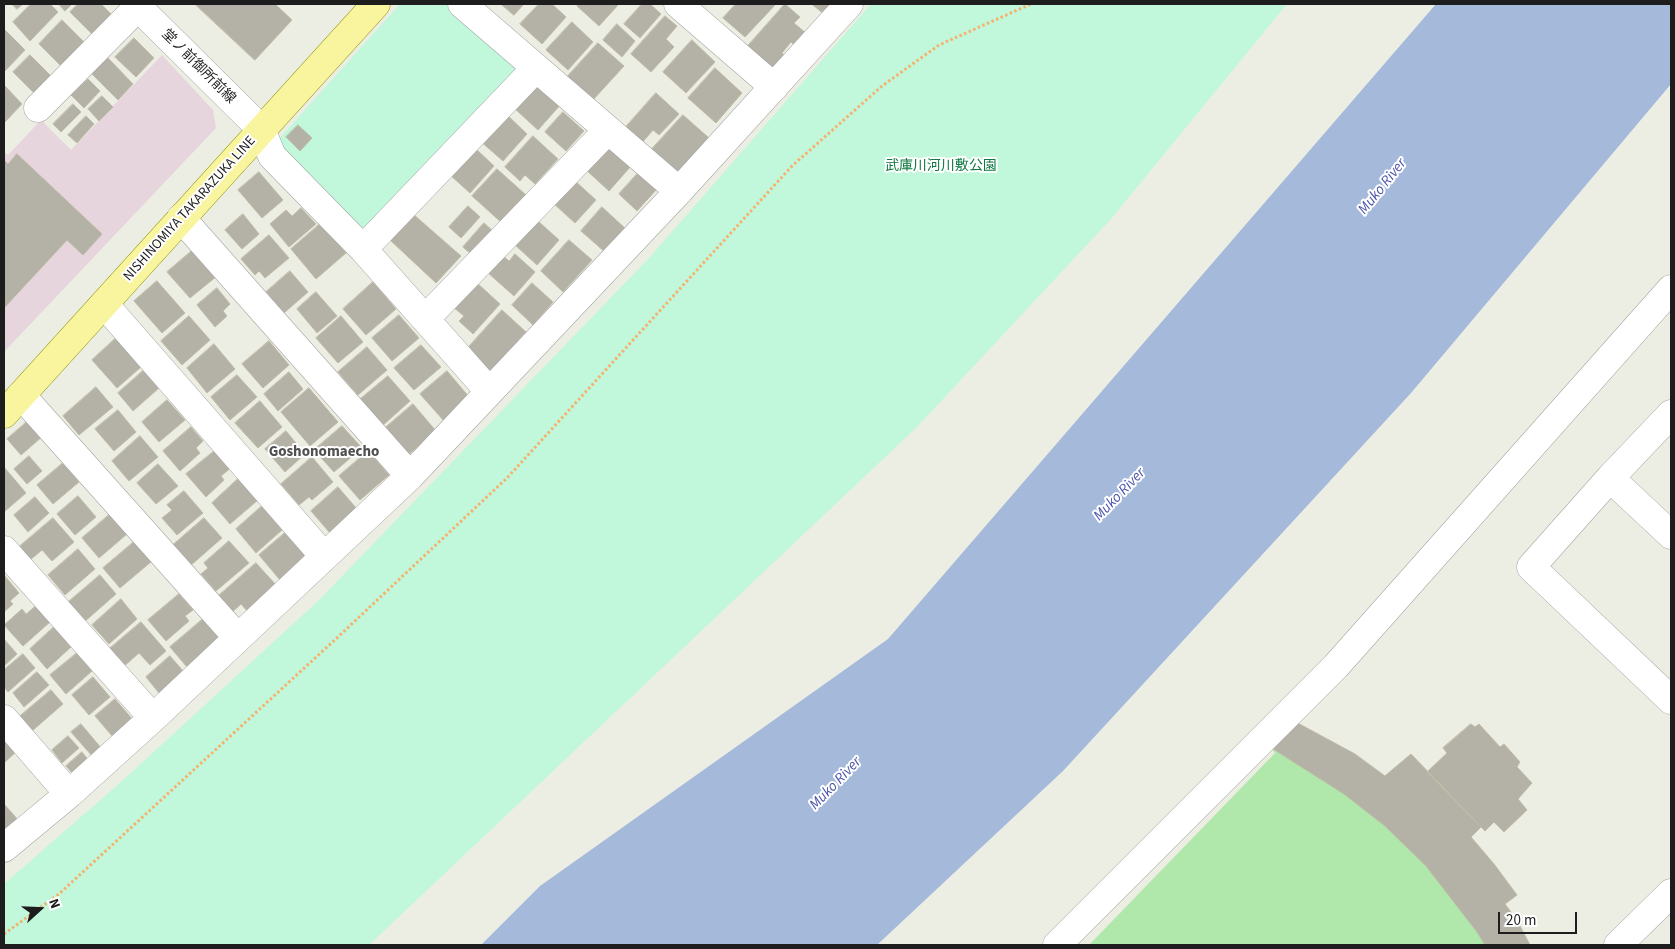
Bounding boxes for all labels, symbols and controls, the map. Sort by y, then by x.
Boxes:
street label: 堂ノ前御所前線 [157,26,239,108]
street label: NISHINOMIYA TAKARAZUKA LINE [120,133,260,285]
water label: Muko River [1355,155,1411,219]
park label: 武庫川河川敷公園 [885,159,997,175]
district label: Goshonomaecho [269,444,379,462]
water label: Muko River [1090,465,1150,525]
water label: Muko River [806,754,866,814]
north arrow [15,884,65,934]
text: N [43,896,65,912]
scale bar [1500,902,1579,934]
text: 20 m [1506,910,1536,931]

